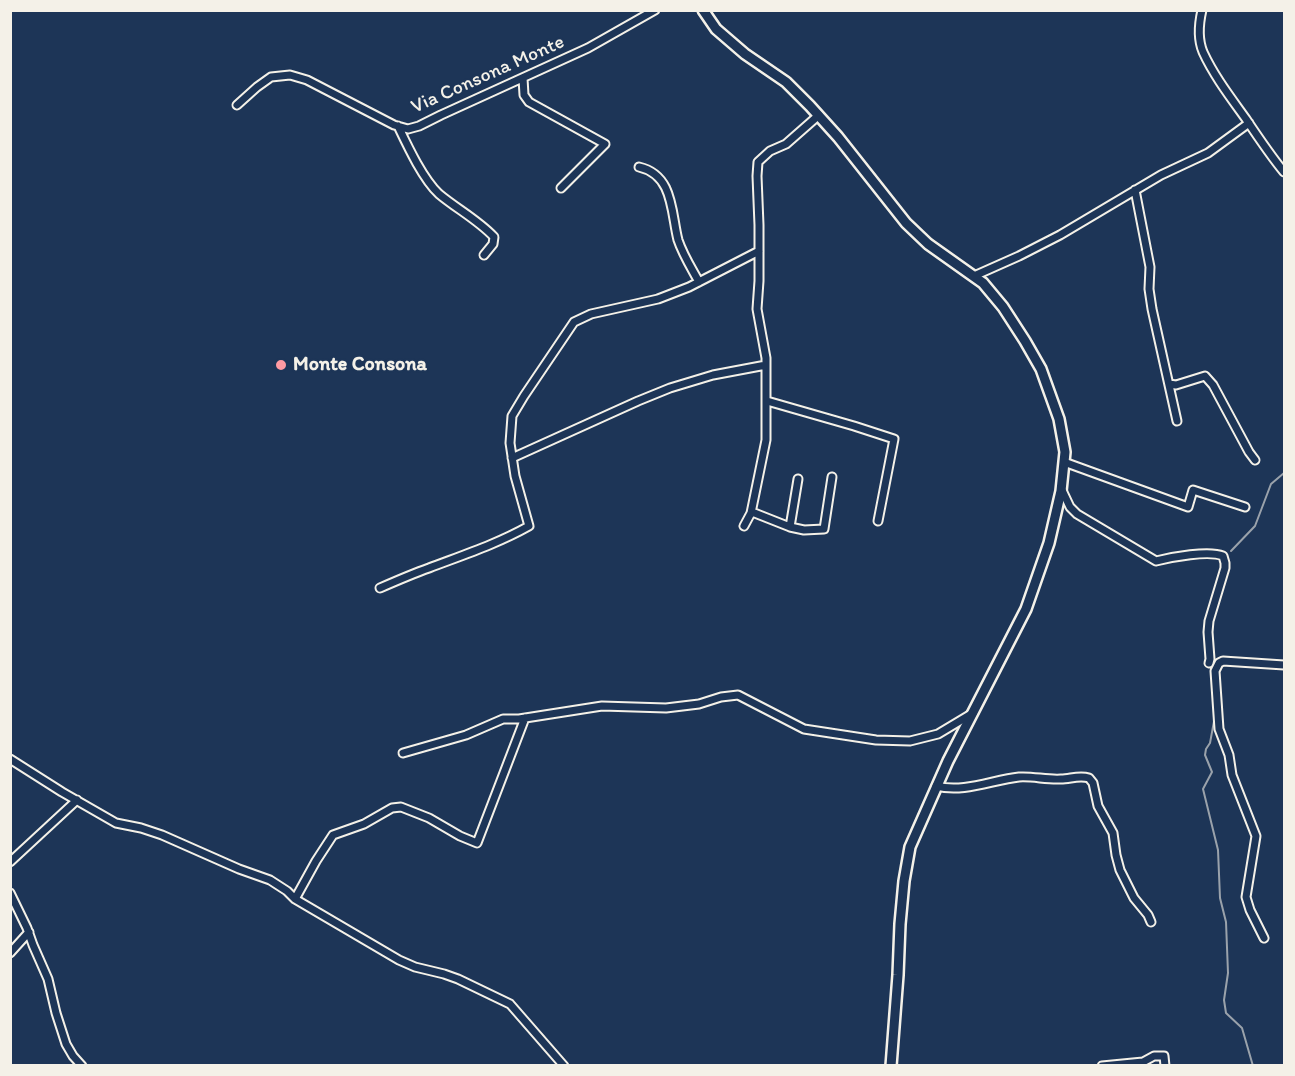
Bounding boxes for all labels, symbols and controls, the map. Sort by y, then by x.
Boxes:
street label: Via Consona Monte [408,30,568,120]
place label: Monte Consona [293,353,427,377]
marker: Monte Consona [274,358,288,372]

